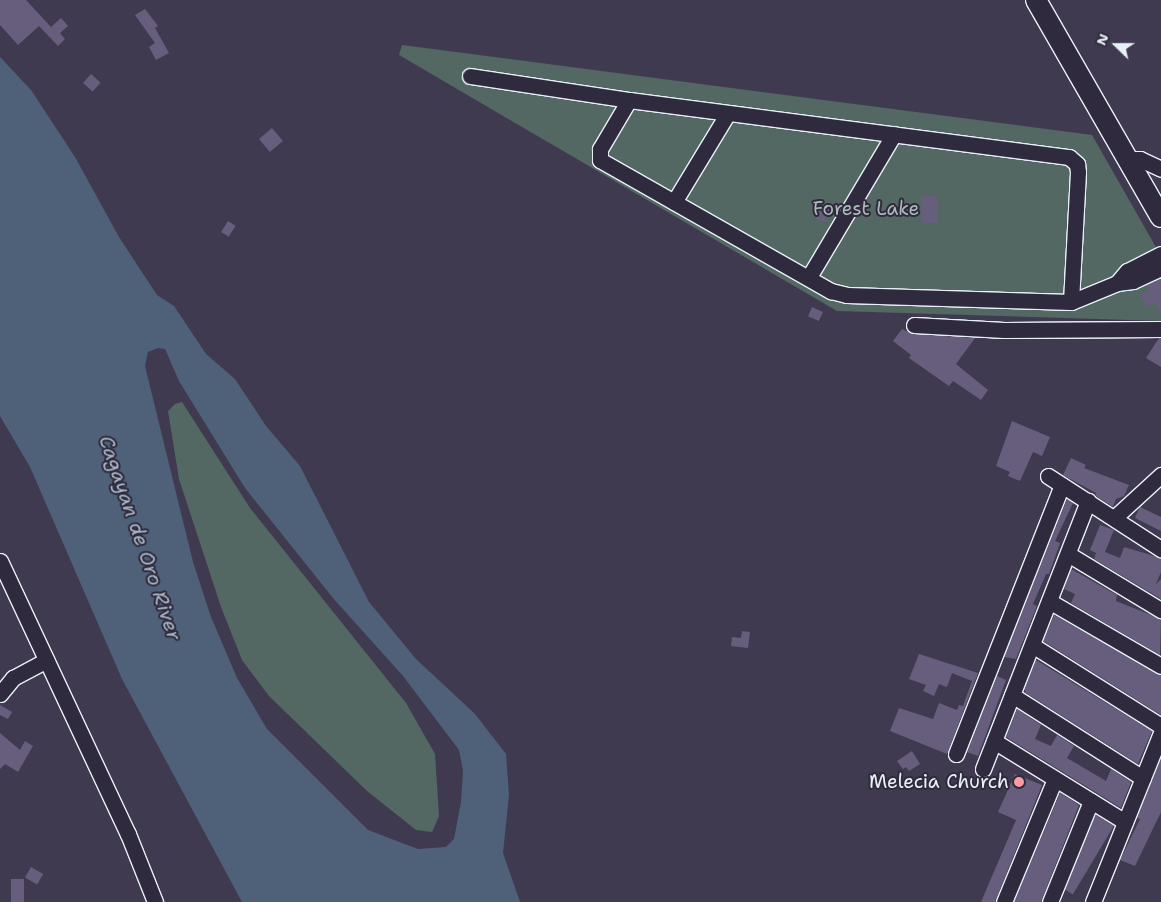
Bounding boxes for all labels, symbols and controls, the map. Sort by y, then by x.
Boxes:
north arrow [1091,20,1141,70]
text: N [1092,31,1113,48]
park label: Forest Lake [813,198,919,220]
water label: Cagayan de Oro River [94,432,186,644]
place label: Melecia Church [869,771,1009,793]
marker: Melecia Church [1013,776,1025,788]

